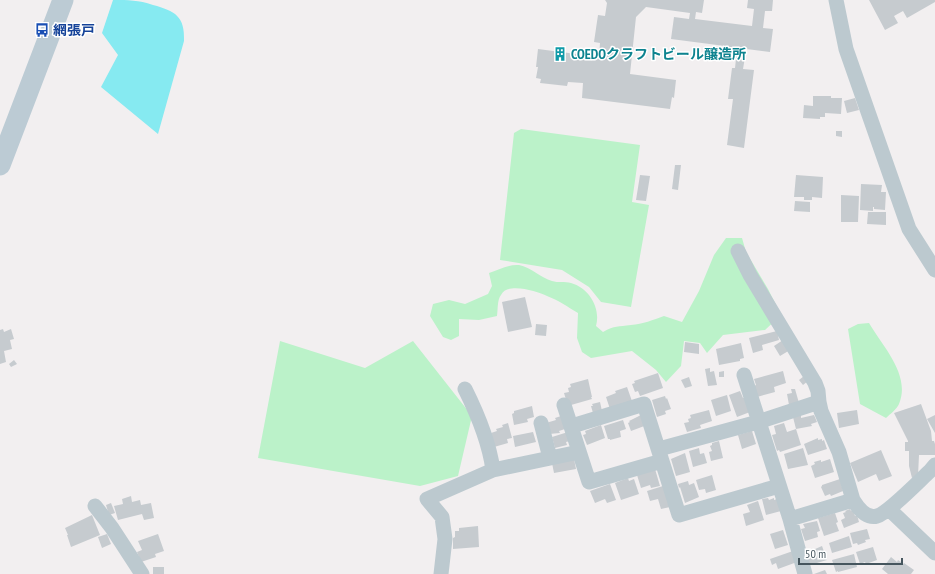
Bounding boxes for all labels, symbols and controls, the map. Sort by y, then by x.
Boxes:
place label: 網張戸 [53,21,95,39]
bus stop icon: 網張戸 [34,22,50,38]
place label: COEDOクラフトビール醸造所 [571,45,746,63]
building icon: COEDOクラフトビール醸造所 [552,46,568,62]
scale bar [799,540,902,566]
text: 50 m [805,546,826,561]

